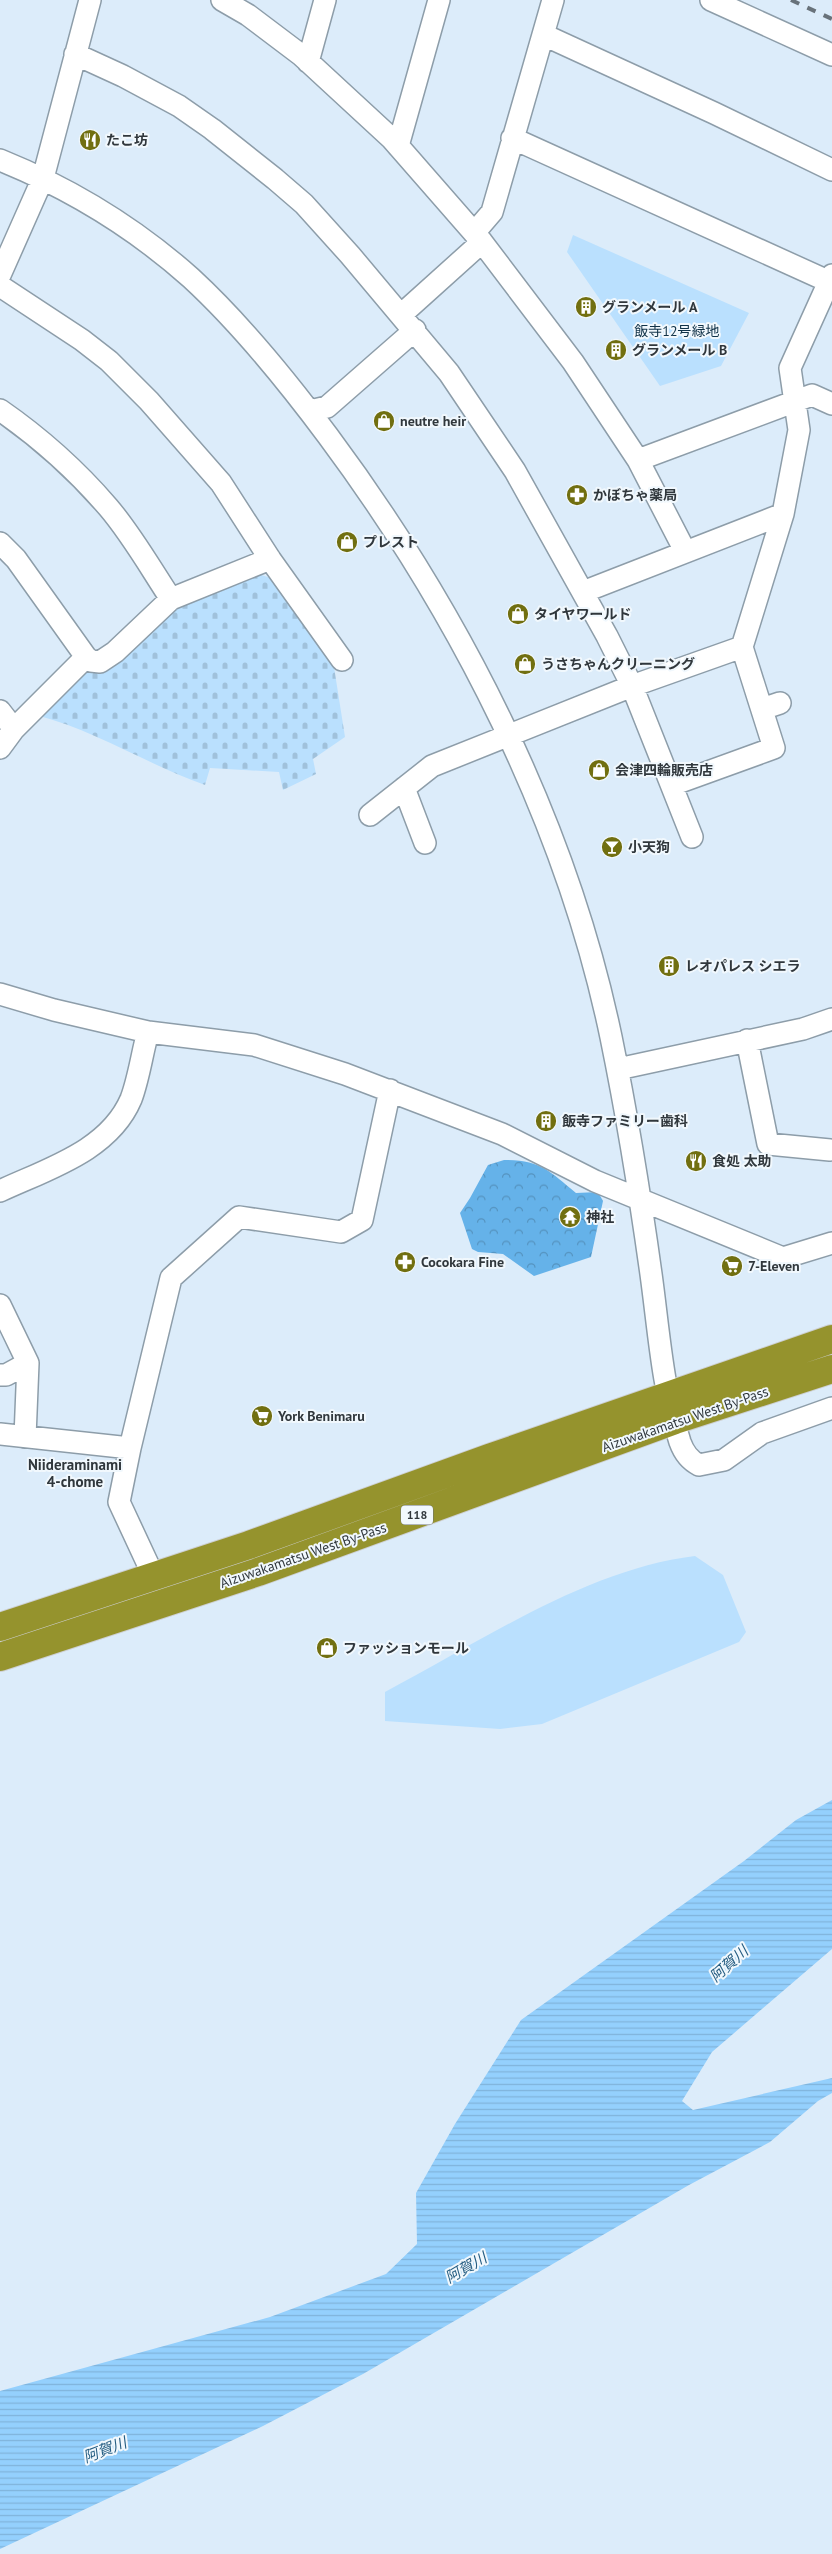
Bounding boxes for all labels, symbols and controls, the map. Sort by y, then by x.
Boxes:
restaurant icon: たこ坊 [78,128,102,152]
place label: たこ坊 [106,131,148,149]
building icon: グランメール A [574,295,598,319]
place label: グランメール A [602,298,698,316]
park label: 飯寺12号緑地 [634,322,720,340]
building icon: グランメール B [604,338,628,362]
place label: グランメール B [632,341,727,359]
shop icon: neutre heir [372,409,396,433]
place label: neutre heir [400,412,466,430]
pharmacy icon: かぼちゃ薬局 [565,483,589,507]
place label: かぼちゃ薬局 [593,486,677,504]
shop icon: プレスト [335,530,359,554]
place label: プレスト [363,533,419,551]
shop icon: タイヤワールド [506,602,530,626]
place label: タイヤワールド [534,605,632,623]
shop icon: うさちゃんクリーニング [513,652,537,676]
place label: うさちゃんクリーニング [541,655,695,673]
shop icon: 会津四輪販売店 [587,758,611,782]
place label: 会津四輪販売店 [615,761,713,779]
bar icon: 小天狗 [600,835,624,859]
place label: 小天狗 [628,838,670,856]
building icon: レオパレス シエラ [657,954,681,978]
place label: レオパレス シエラ [685,957,801,975]
building icon: 飯寺ファミリー歯科 [534,1109,558,1133]
place label: 飯寺ファミリー歯科 [562,1112,688,1130]
restaurant icon: 食処 太助 [684,1149,708,1173]
place label: 食処 太助 [712,1152,772,1170]
temple icon: 神社 [558,1205,582,1229]
place label: 神社 [586,1208,614,1226]
pharmacy icon: Cocokara Fine [393,1250,417,1274]
place label: Cocokara Fine [421,1253,504,1271]
supermarket icon: 7-Eleven [720,1254,744,1278]
place label: 7-Eleven [748,1257,800,1275]
street label: Aizuwakamatsu West By-Pass [599,1382,771,1456]
supermarket icon: York Benimaru [250,1404,274,1428]
place label: York Benimaru [277,1407,365,1425]
district label: Niideraminami 4-chome [28,1455,122,1491]
road number: 118 [401,1506,433,1524]
street label: Aizuwakamatsu West By-Pass [217,1518,389,1592]
shop icon: ファッションモール [315,1636,339,1660]
place label: ファッションモール [343,1639,469,1657]
water label: 阿賀川 [706,1940,753,1986]
water label: 阿賀川 [442,2247,492,2287]
water label: 阿賀川 [80,2432,131,2466]

